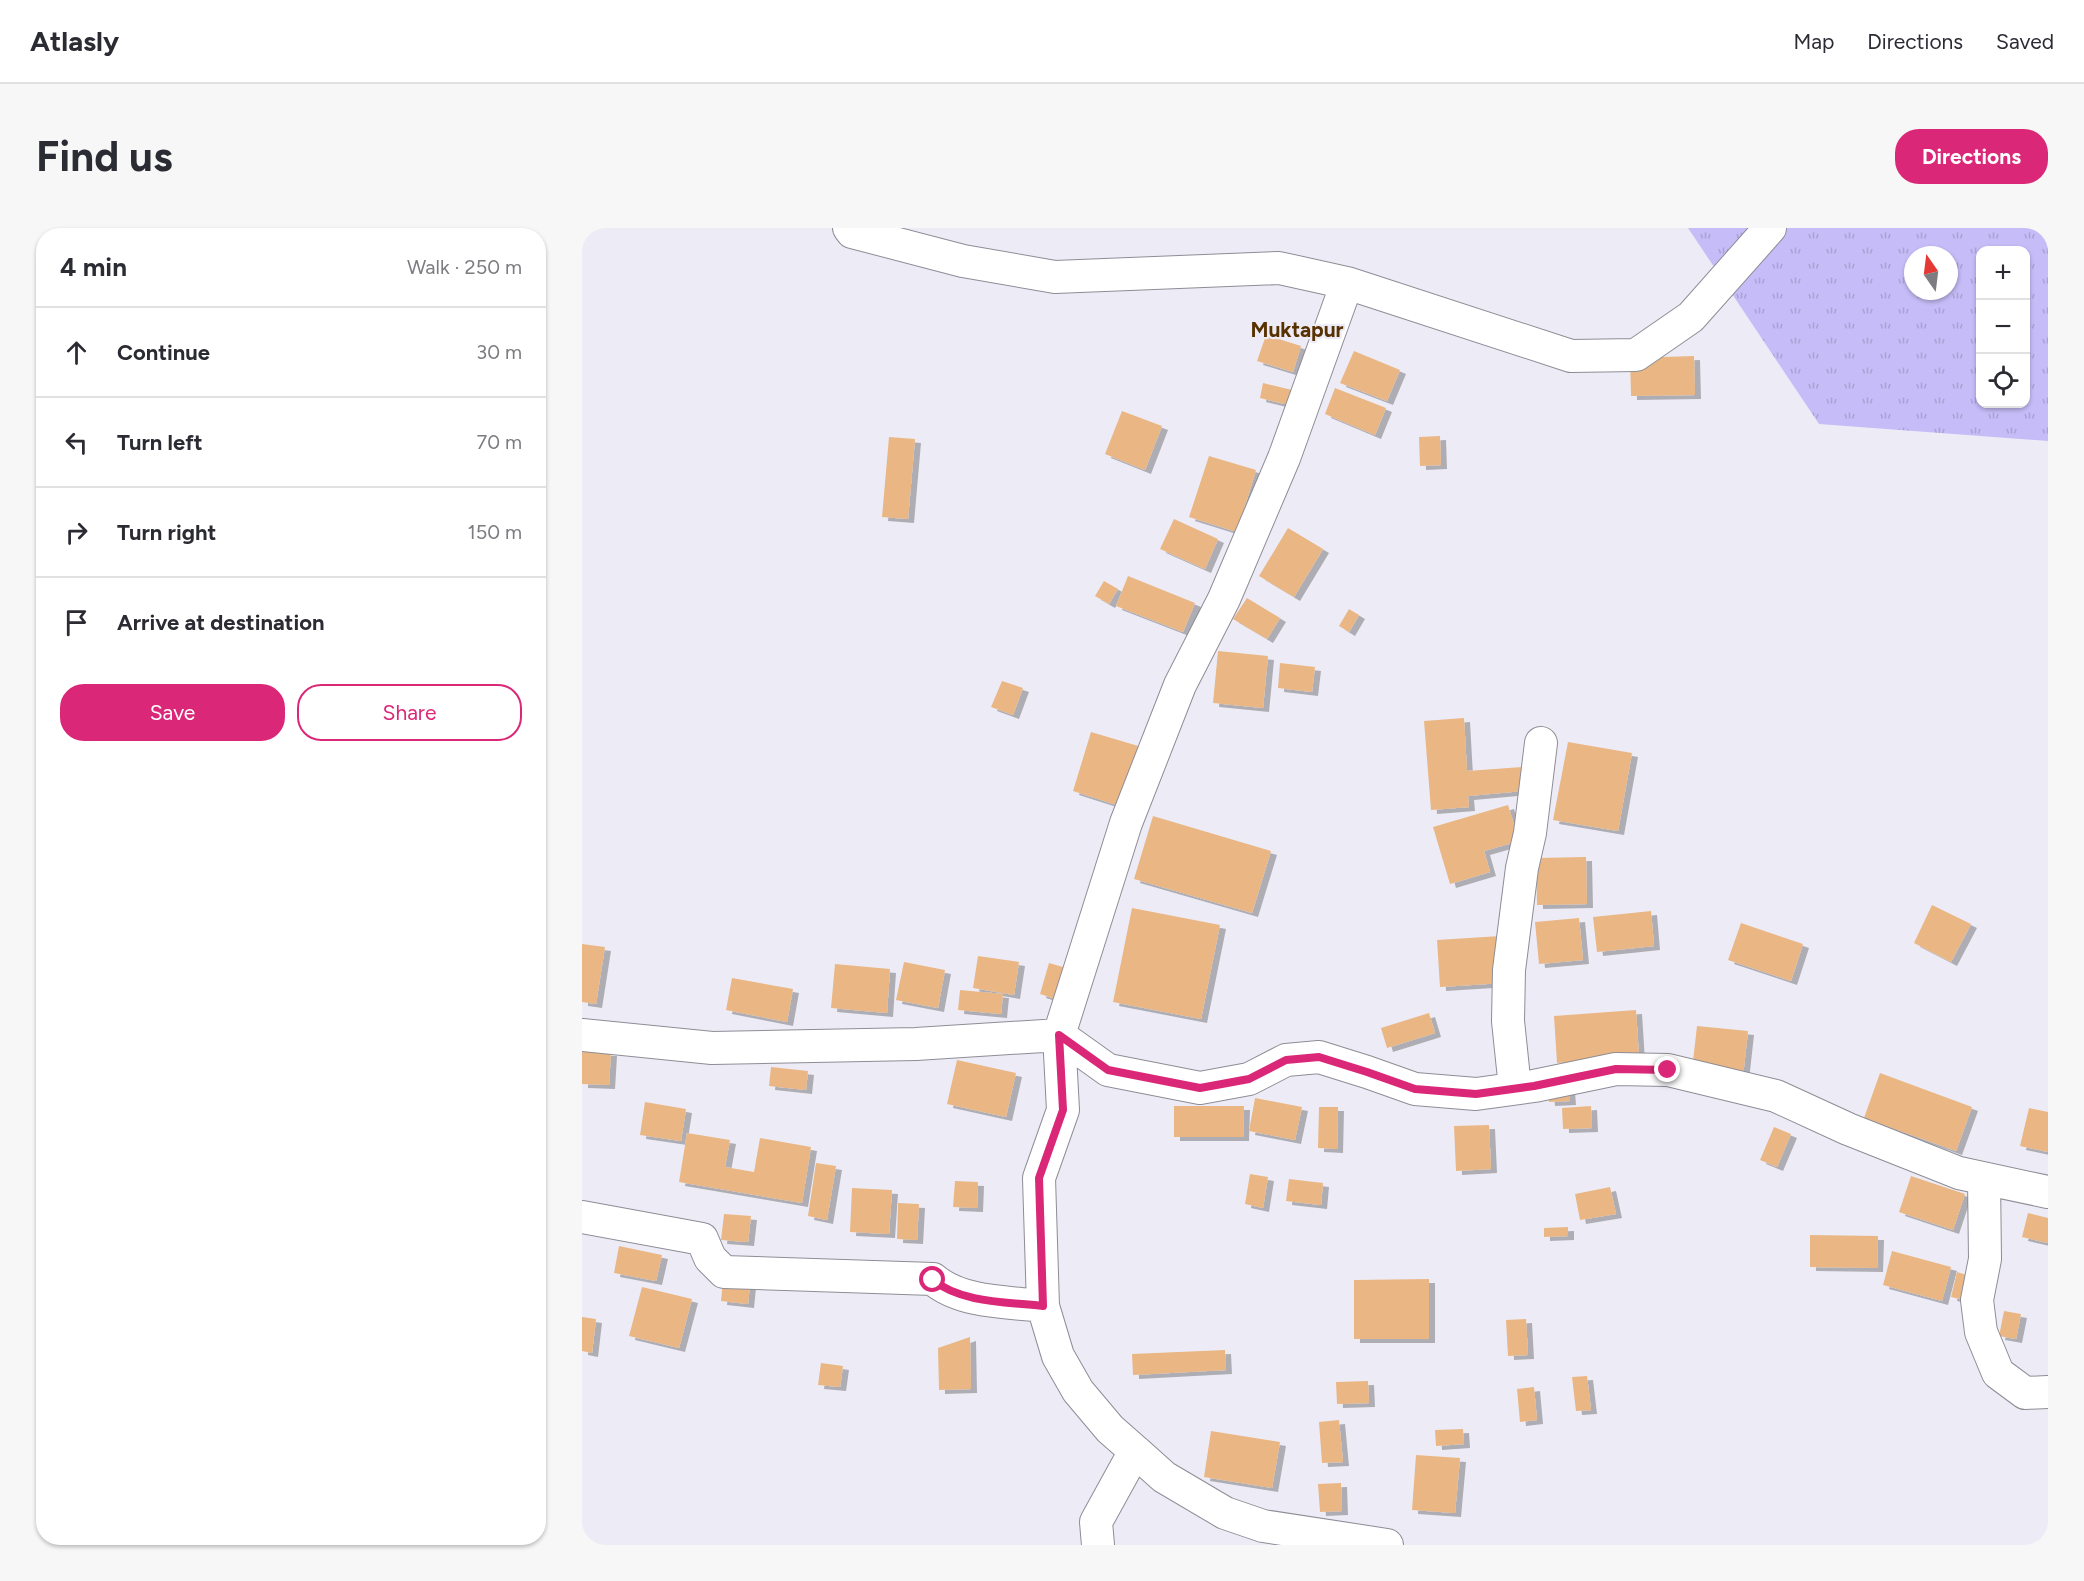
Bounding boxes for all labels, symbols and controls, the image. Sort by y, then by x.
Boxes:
text: Atlasly [30,24,119,58]
text: Map [1793,29,1834,54]
text: Directions [1867,29,1963,54]
text: Saved [1996,29,2054,54]
button: Directions [1895,129,2048,184]
text: Find us [36,131,173,182]
north arrow [1904,246,1958,300]
map controls [1976,246,2030,408]
button: + [1976,246,2030,300]
text: 4 min [60,251,127,283]
text: Walk · 250 m [407,255,522,279]
button: − [1976,300,2030,354]
district label: Muktapur [1250,317,1344,342]
icon: ahead [60,336,93,369]
text: Continue [117,339,210,366]
text: 30 m [476,340,522,364]
button: locate [1976,354,2030,408]
icon: left [60,426,93,459]
text: Turn left [117,429,203,456]
text: 70 m [476,430,522,454]
icon: right [60,516,93,549]
text: Turn right [117,519,216,546]
text: 150 m [467,520,522,544]
icon: arrive [60,606,93,639]
text: Arrive at destination [117,609,325,636]
button: Save [60,684,285,741]
button: Share [297,684,522,741]
route end [1654,1056,1680,1082]
route start [919,1266,945,1292]

